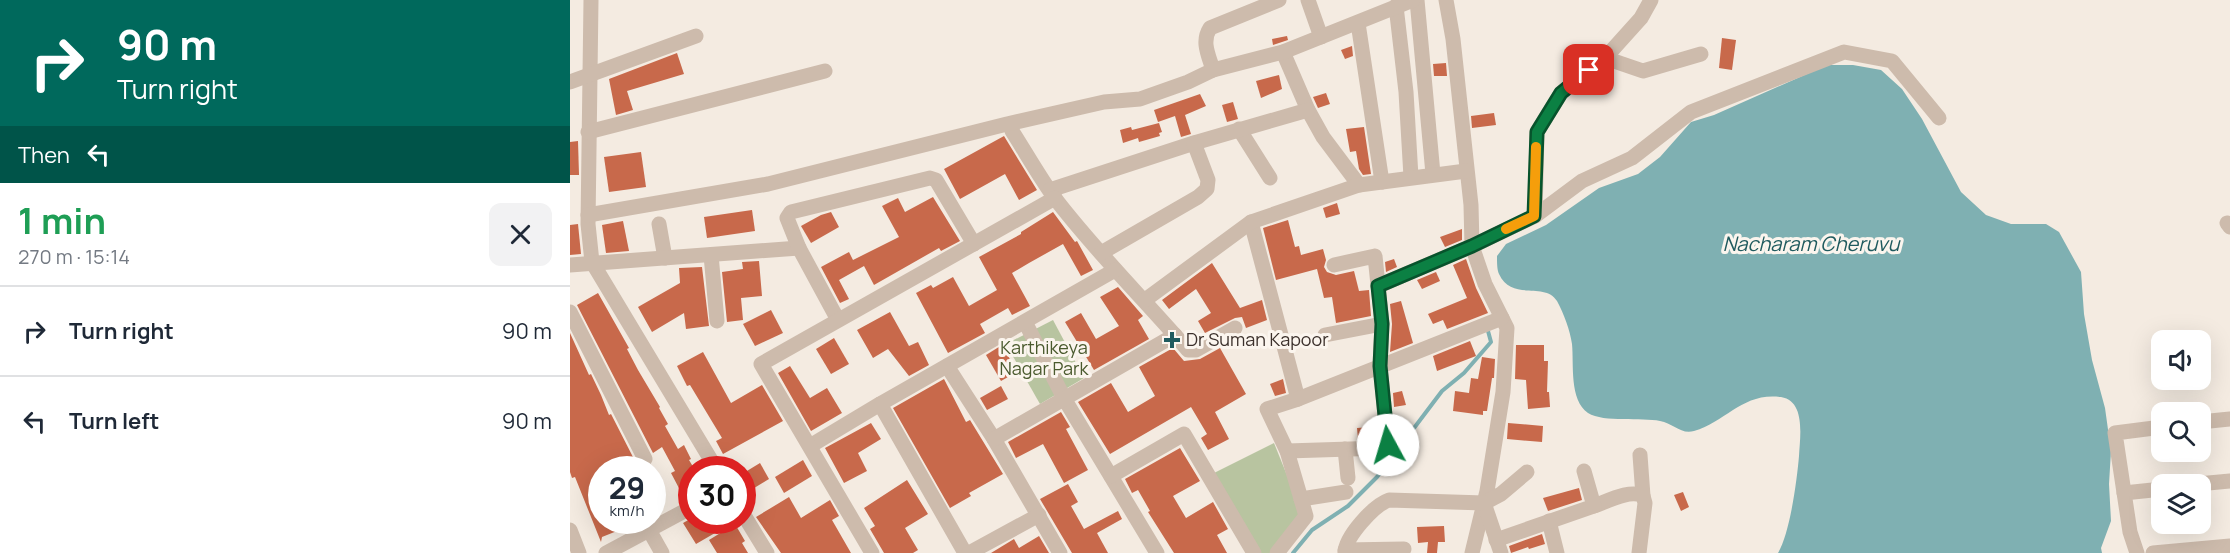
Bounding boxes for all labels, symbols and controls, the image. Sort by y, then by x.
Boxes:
text: 90 m [117,15,217,73]
icon: right [18,24,96,102]
pin [1563,44,1614,95]
icon: arrive [1572,53,1605,86]
text: Turn right [117,70,238,107]
icon: left [82,138,115,171]
text: Then [18,140,70,170]
text: 1 min [18,196,106,245]
button: close [489,203,552,266]
water label: Nacharam Cheruvu [1723,230,1901,257]
text: 270 m · 15:14 [18,243,130,270]
icon: right [18,315,51,348]
text: Turn right [69,316,174,346]
text: 90 m [502,316,552,346]
place label: Dr Suman Kapoor [1186,327,1329,351]
map controls [2151,330,2211,534]
button: sound [2151,330,2211,390]
marker: Dr Suman Kapoor [1163,331,1181,349]
park label: Karthikeya Nagar Park [1000,335,1090,380]
button: search [2151,402,2211,462]
icon: left [18,405,51,438]
text: Turn left [69,406,159,436]
text: 90 m [502,406,552,436]
position arrow [1356,413,1420,477]
speed limit sign: 30 [678,456,756,534]
text: 29 [609,467,645,508]
button: layers [2151,474,2211,534]
text: km/h [610,500,644,521]

